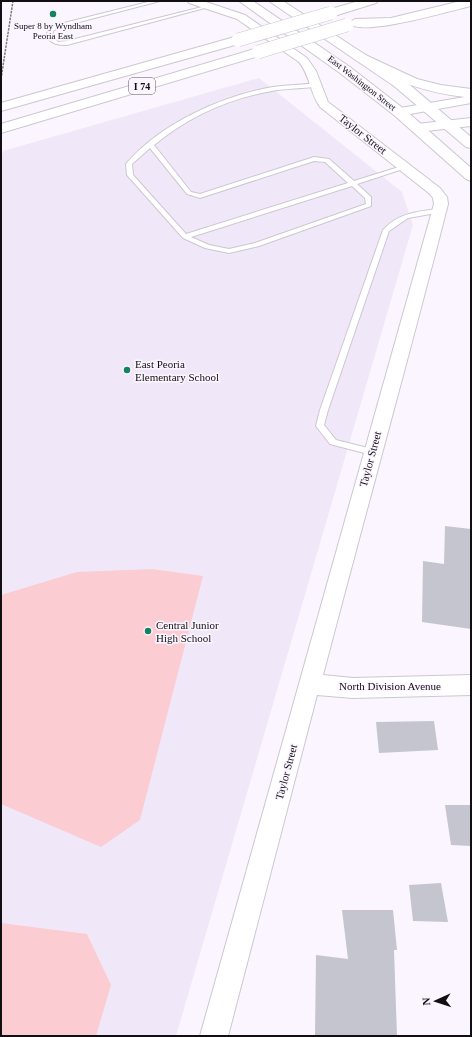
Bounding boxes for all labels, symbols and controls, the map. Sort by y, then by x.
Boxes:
marker: Super 8 by Wyndham Peoria East [48,9,58,19]
place label: Super 8 by Wyndham Peoria East [14,21,92,41]
street label: East Washington Street [326,53,398,113]
road number: I 74 [129,78,155,94]
street label: Taylor Street [337,112,389,156]
place label: East Peoria Elementary School [135,358,219,383]
marker: East Peoria Elementary School [122,365,132,375]
street label: Taylor Street [357,430,383,488]
place label: Central Junior High School [156,619,219,644]
marker: Central Junior High School [143,626,153,636]
street label: North Division Avenue [339,680,441,692]
street label: Taylor Street [273,743,299,801]
north arrow [416,981,456,1021]
text: N [420,997,432,1006]

